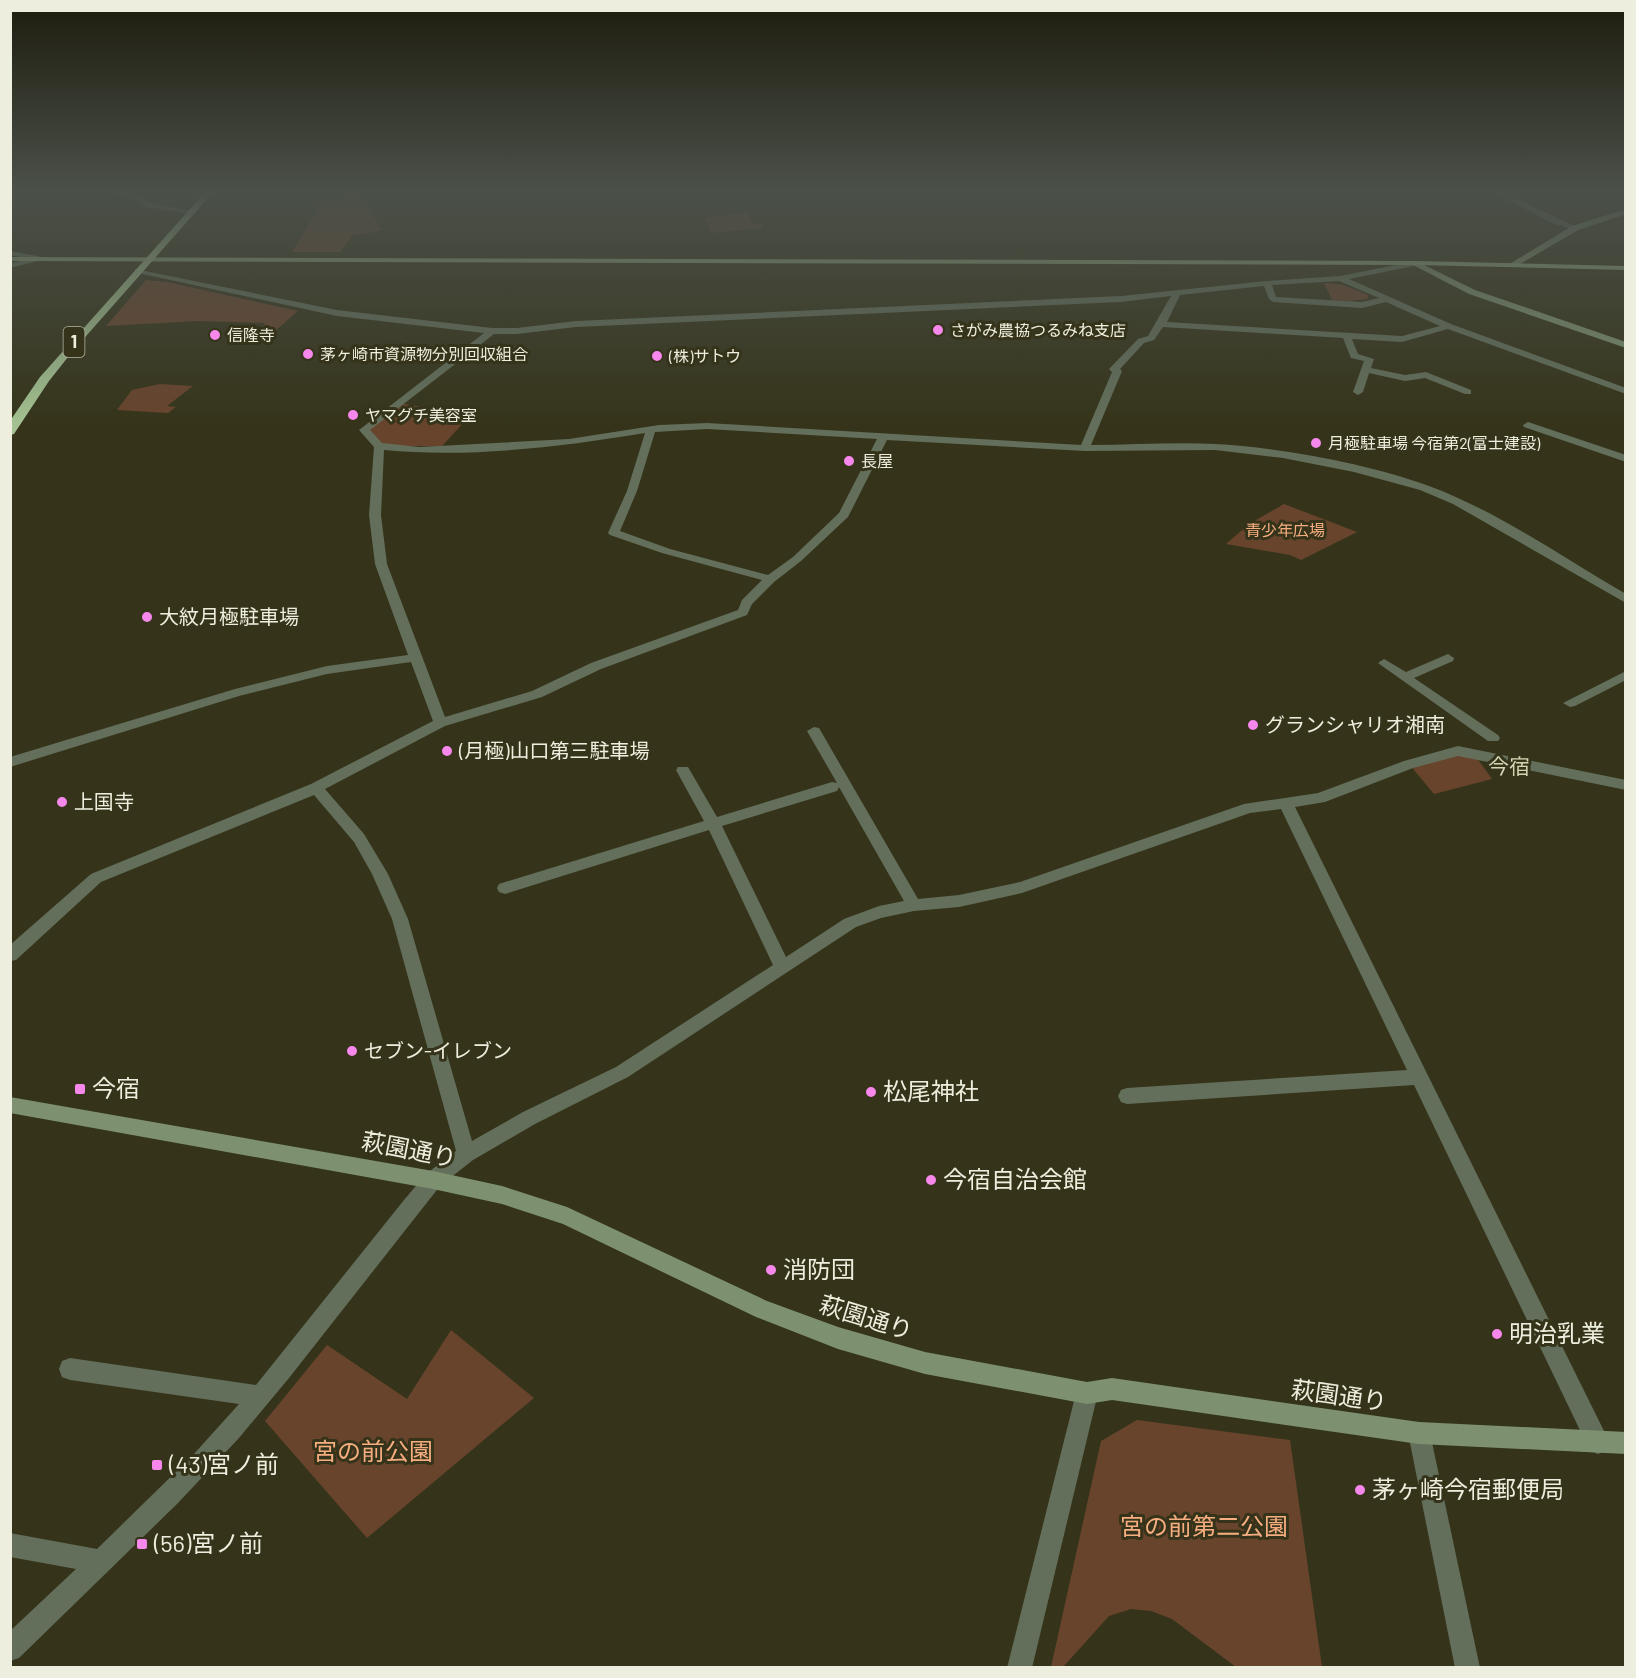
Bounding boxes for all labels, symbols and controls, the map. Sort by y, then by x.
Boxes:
place label: さがみ農協つるみね支店 [950,320,1126,339]
marker: さがみ農協つるみね支店 [931,323,945,337]
place label: 信隆寺 [227,325,275,344]
road number: 1 [64,327,84,357]
marker: 信隆寺 [208,328,222,342]
place label: 茅ヶ崎市資源物分別回収組合 [320,344,528,363]
place label: (株)サトウ [668,346,741,365]
marker: 茅ヶ崎市資源物分別回収組合 [301,347,315,361]
marker: (株)サトウ [650,349,664,363]
place label: ヤマグチ美容室 [365,405,477,424]
marker: ヤマグチ美容室 [346,408,360,422]
place label: 月極駐車場 今宿第2(富士建設) [1328,433,1541,452]
marker: 月極駐車場 今宿第2(富士建設) [1309,436,1323,450]
place label: 長屋 [861,451,893,470]
marker: 長屋 [842,454,856,468]
park label: 青少年広場 [1245,520,1325,539]
place label: 大紋月極駐車場 [159,604,299,628]
marker: 大紋月極駐車場 [140,610,154,624]
place label: グランシャリオ湘南 [1265,712,1445,736]
marker: グランシャリオ湘南 [1246,718,1260,732]
place label: (月極)山口第三駐車場 [458,738,649,762]
marker: (月極)山口第三駐車場 [440,744,454,758]
district label: 今宿 [1488,753,1530,778]
place label: 上国寺 [74,789,134,813]
marker: 上国寺 [55,795,69,809]
place label: セブン-イレブン [364,1038,512,1062]
marker: セブン-イレブン [345,1044,359,1058]
place label: 今宿 [92,1073,140,1102]
place label: 松尾神社 [883,1076,979,1105]
marker: 今宿 [73,1082,87,1096]
marker: 松尾神社 [864,1085,878,1099]
street label: 萩園通り [359,1125,459,1172]
place label: 今宿自治会館 [943,1164,1087,1193]
marker: 今宿自治会館 [924,1173,938,1187]
place label: 消防団 [783,1254,855,1283]
marker: 消防団 [764,1263,778,1277]
street label: 萩園通り [816,1289,917,1344]
place label: 明治乳業 [1509,1318,1605,1347]
marker: 明治乳業 [1490,1327,1504,1341]
street label: 萩園通り [1290,1373,1389,1416]
park label: 宮の前公園 [313,1436,433,1465]
place label: (43)宮ノ前 [168,1449,279,1478]
marker: (43)宮ノ前 [150,1458,164,1472]
place label: 茅ヶ崎今宿郵便局 [1372,1474,1564,1503]
marker: 茅ヶ崎今宿郵便局 [1353,1483,1367,1497]
park label: 宮の前第二公園 [1120,1511,1288,1540]
place label: (56)宮ノ前 [153,1528,263,1557]
marker: (56)宮ノ前 [135,1537,149,1551]

